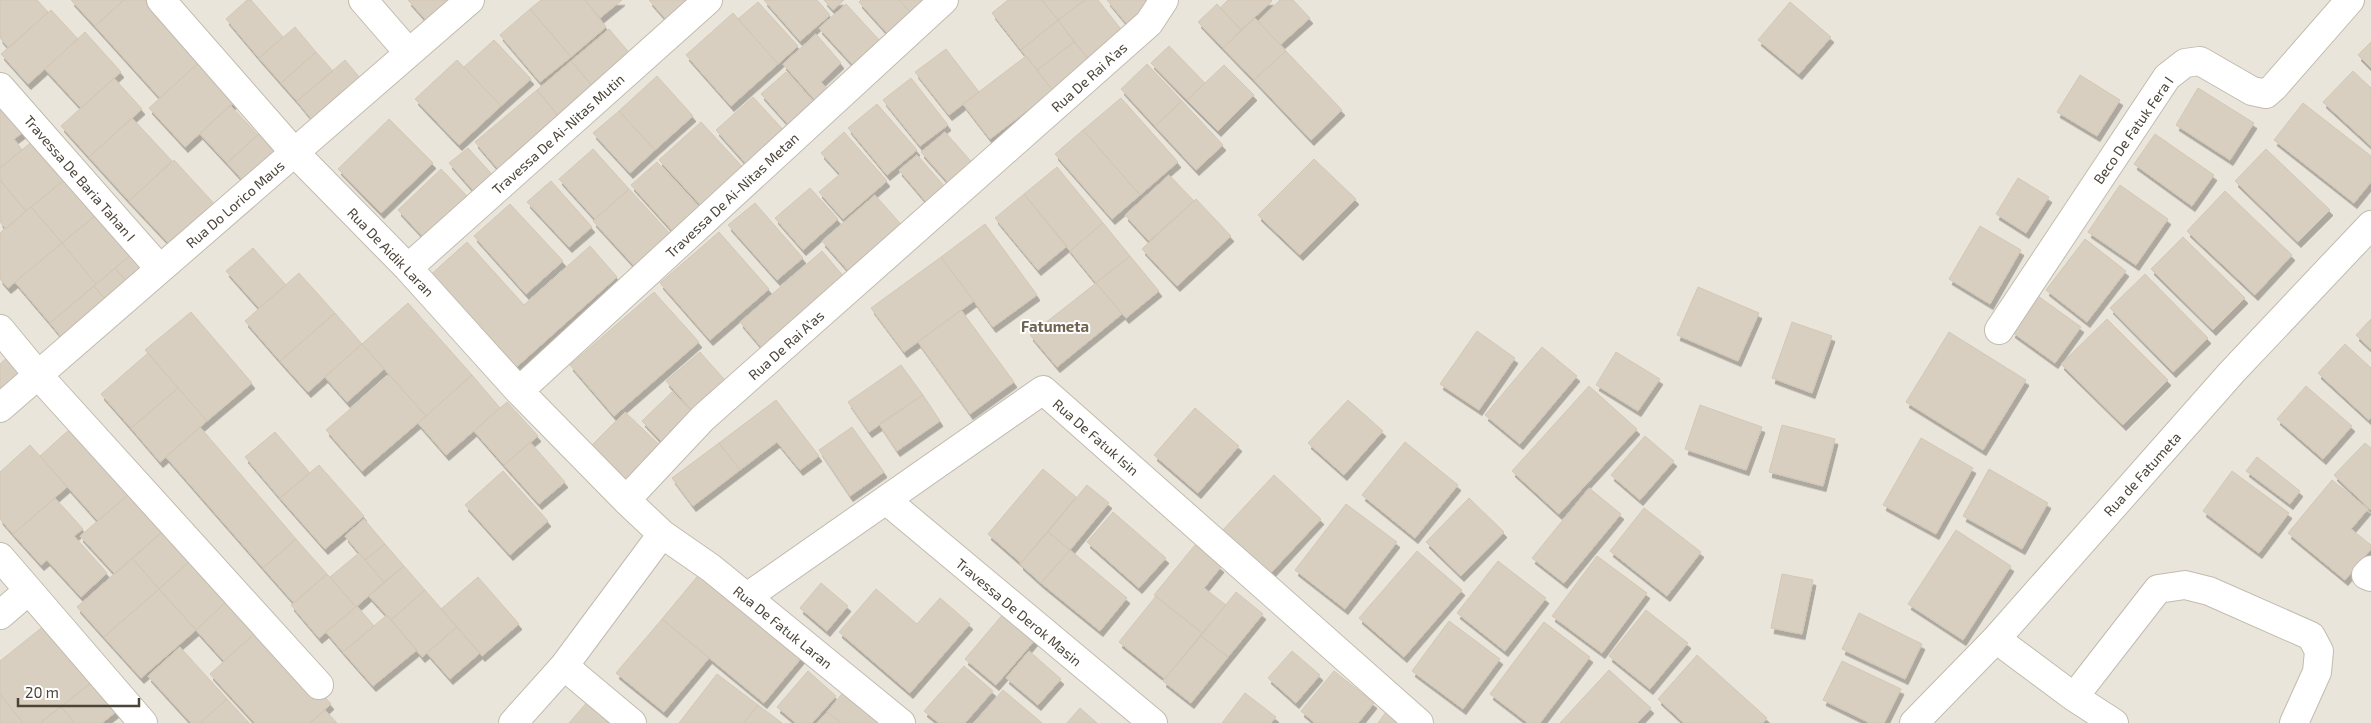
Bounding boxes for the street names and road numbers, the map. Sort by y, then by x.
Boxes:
street label: Rua De Rai A’as [1048,39,1130,115]
street label: Travessa De Ai-Nitas Mutin [488,70,628,198]
street label: Beco De Fatuk Fera I [2090,73,2176,187]
street label: Travessa De Baria Tahan I [21,112,139,244]
street label: Travessa De Ai-Nitas Metan [662,129,802,261]
street label: Rua Do Lorico Maus [182,157,288,251]
street label: Rua De Aidik Laran [344,204,438,300]
street label: Rua De Rai A’as [745,307,827,383]
street label: Rua De Fatuk Isin [1050,395,1142,479]
street label: Rua de Fatumeta [2100,429,2184,519]
street label: Travessa De Derok Masin [953,554,1085,670]
street label: Rua De Fatuk Laran [730,582,836,672]

